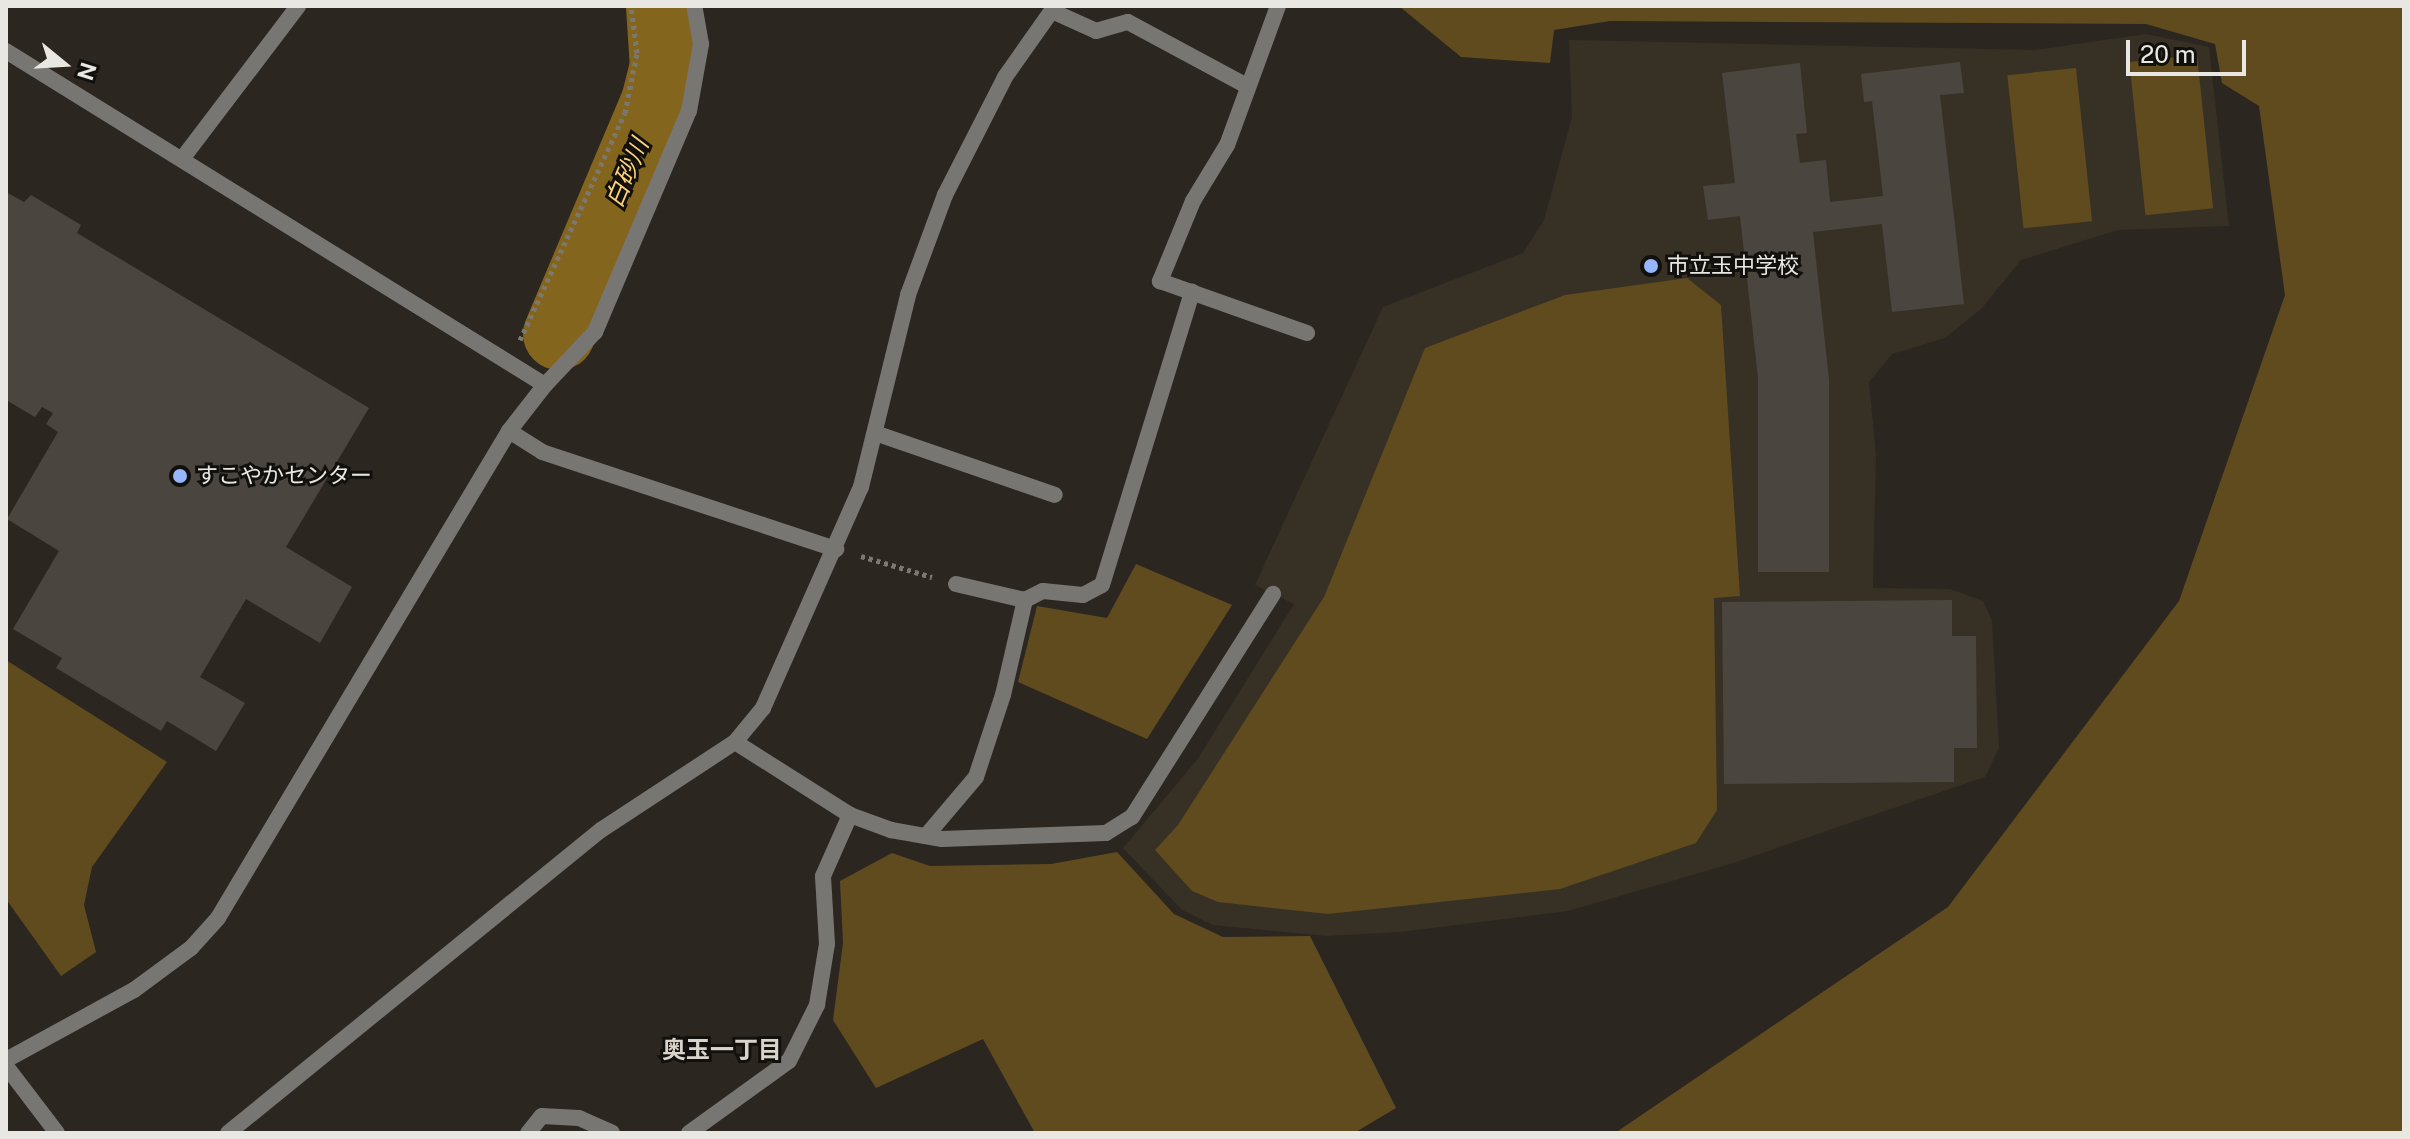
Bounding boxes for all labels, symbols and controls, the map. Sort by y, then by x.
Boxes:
north arrow [24,24,104,104]
scale bar [2130,24,2250,74]
text: 20 m [2140,40,2196,68]
text: N [72,59,102,84]
water label: 白砂川 [600,134,654,212]
place label: 市立玉中学校 [1667,253,1799,279]
marker: 市立玉中学校 [1642,257,1660,275]
place label: すこやかセンター [196,463,372,489]
marker: すこやかセンター [171,467,189,485]
district label: 奥玉一丁目 [662,1036,782,1064]

